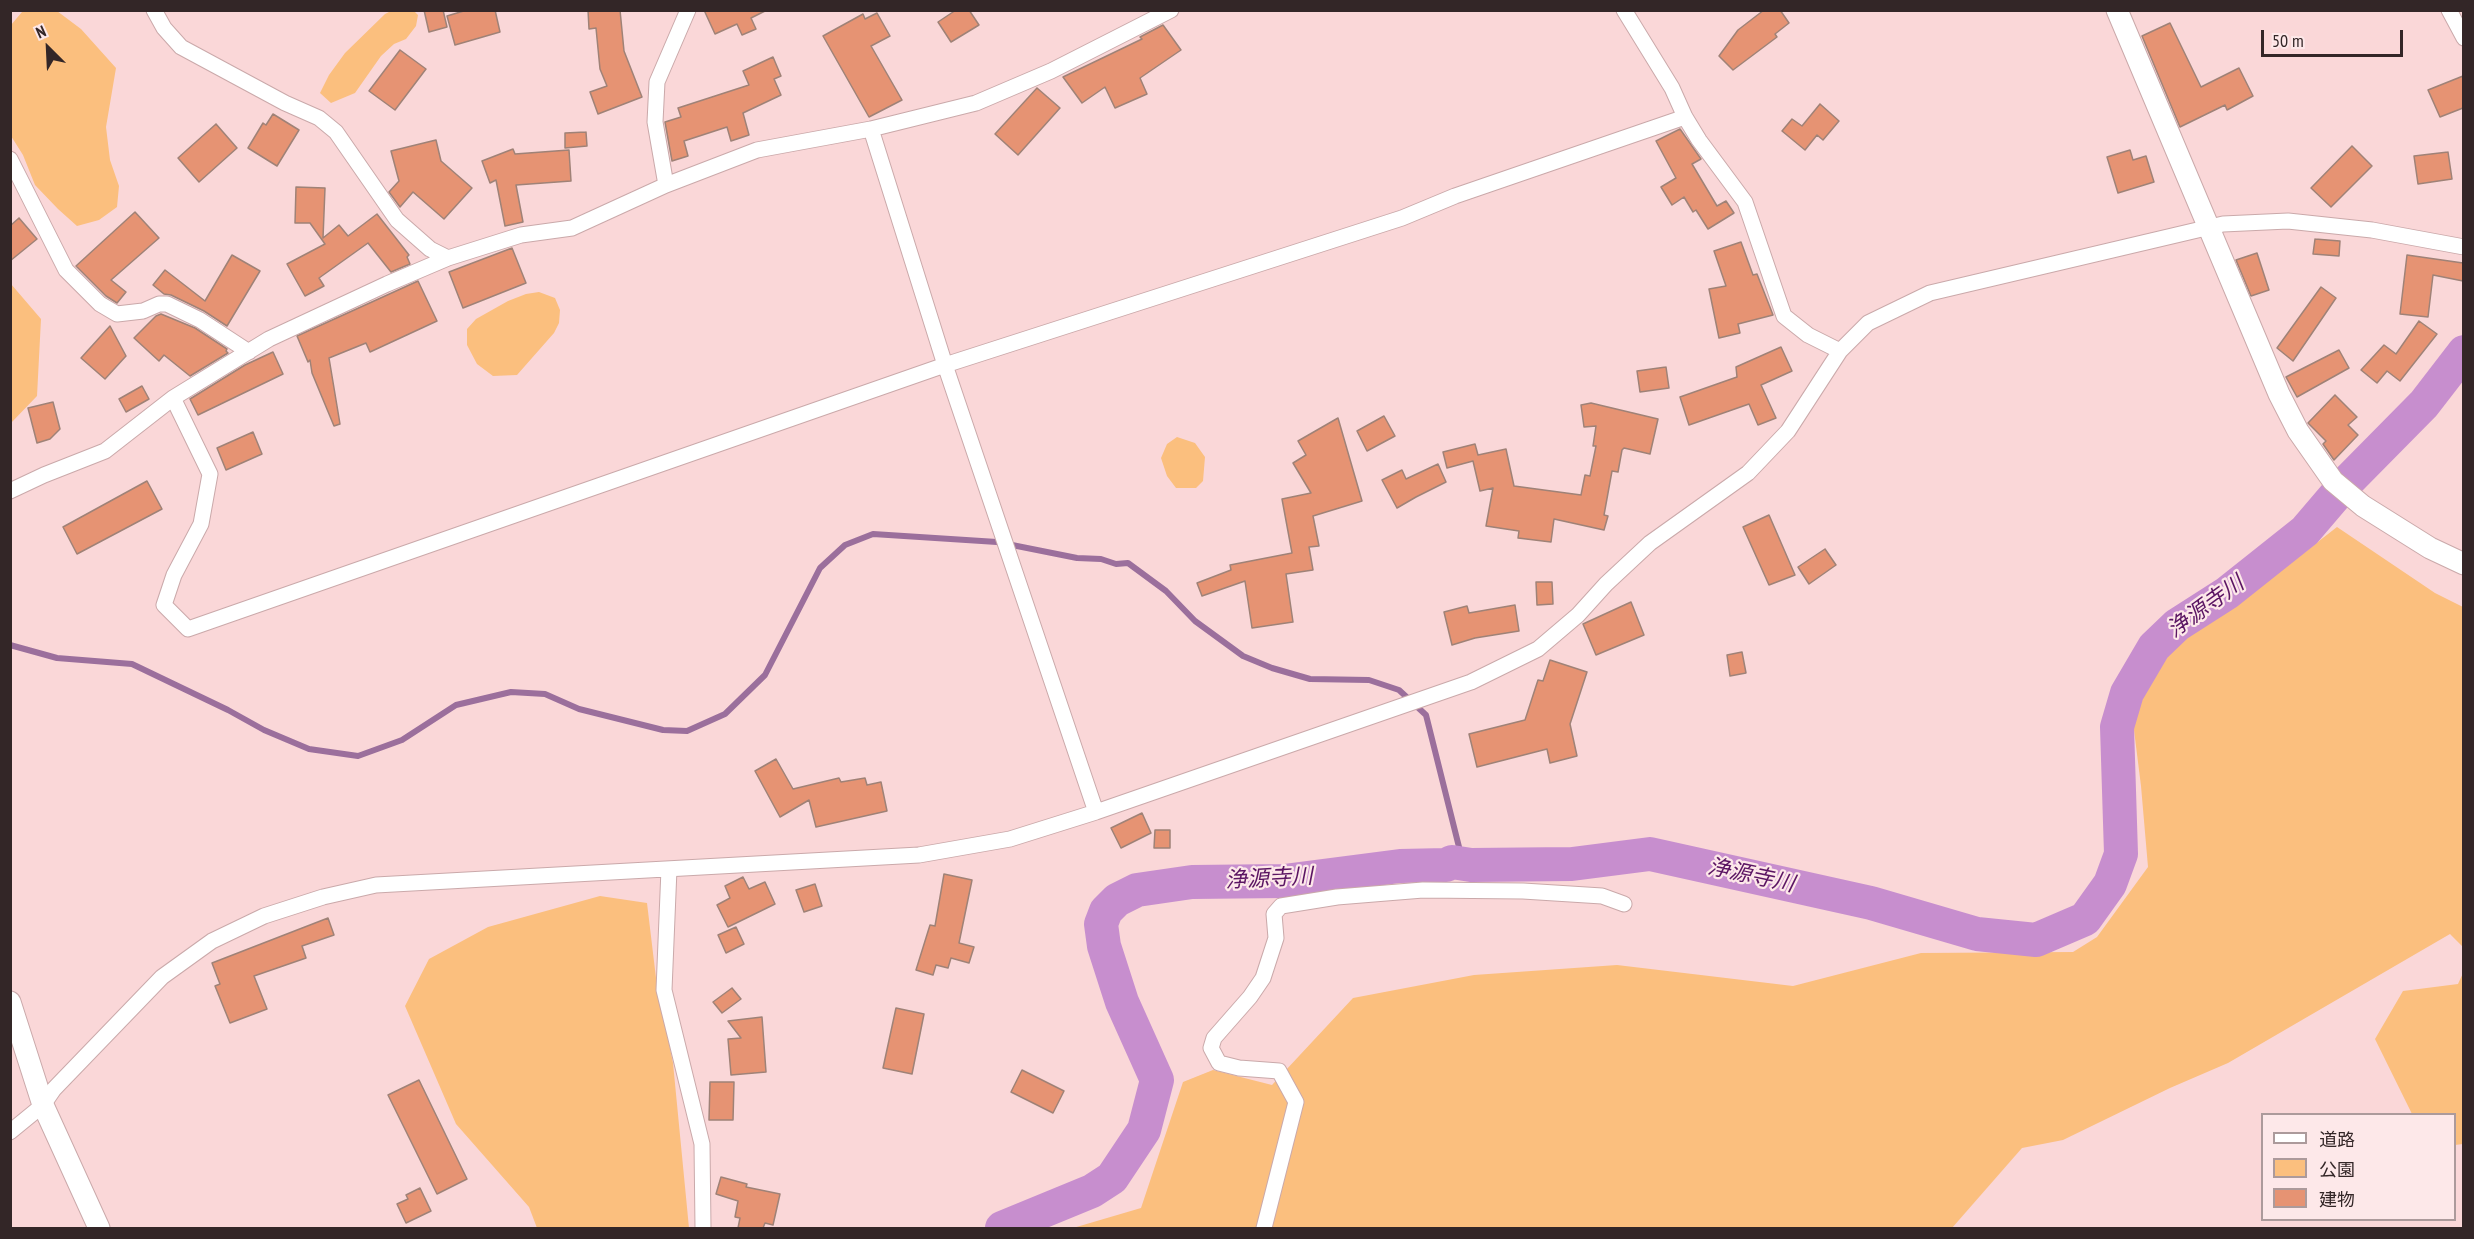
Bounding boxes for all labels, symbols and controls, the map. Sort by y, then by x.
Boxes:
north arrow [18,18,78,78]
scale bar [2264,18,2406,56]
text: N [33,21,49,42]
text: 50 m [2272,29,2304,52]
water label: 浄源寺川 [2163,570,2249,644]
water label: 浄源寺川 [1705,854,1797,898]
water label: 浄源寺川 [1224,864,1314,894]
legend [2261,1113,2456,1221]
text: 道路 [2319,1128,2355,1151]
text: 公園 [2319,1158,2355,1181]
text: 建物 [2319,1188,2355,1211]

